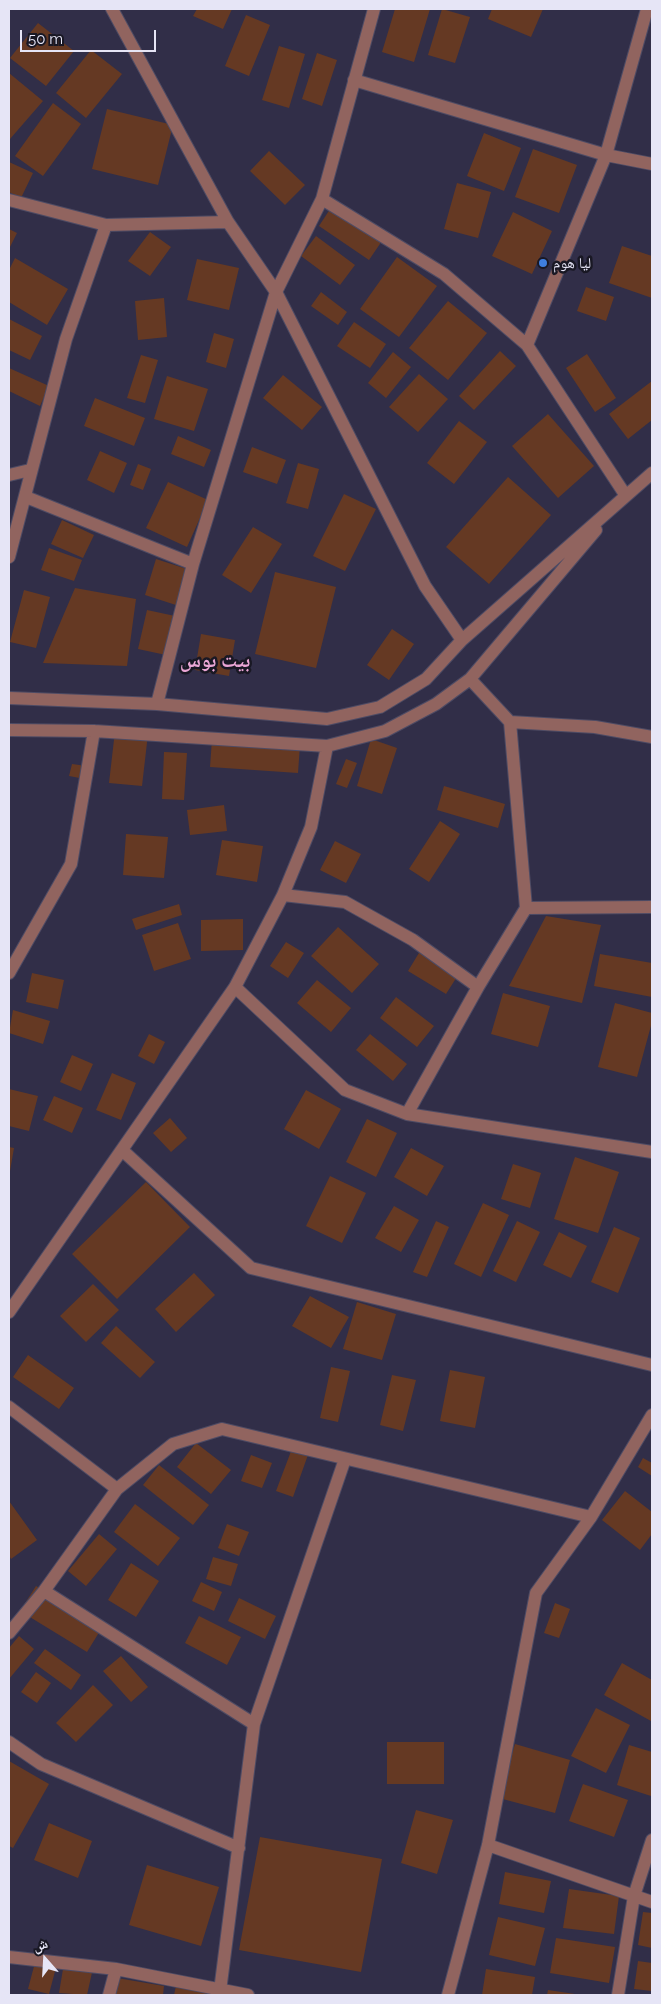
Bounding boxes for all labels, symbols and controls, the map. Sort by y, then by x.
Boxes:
scale bar [22,20,159,52]
text: 50 m [28,30,63,48]
place label: ليا هوم [553,254,591,272]
marker: ليا هوم [537,257,549,269]
district label: بيت بوس [180,649,250,673]
north arrow [20,1934,70,1984]
text: ش [30,1935,50,1955]

